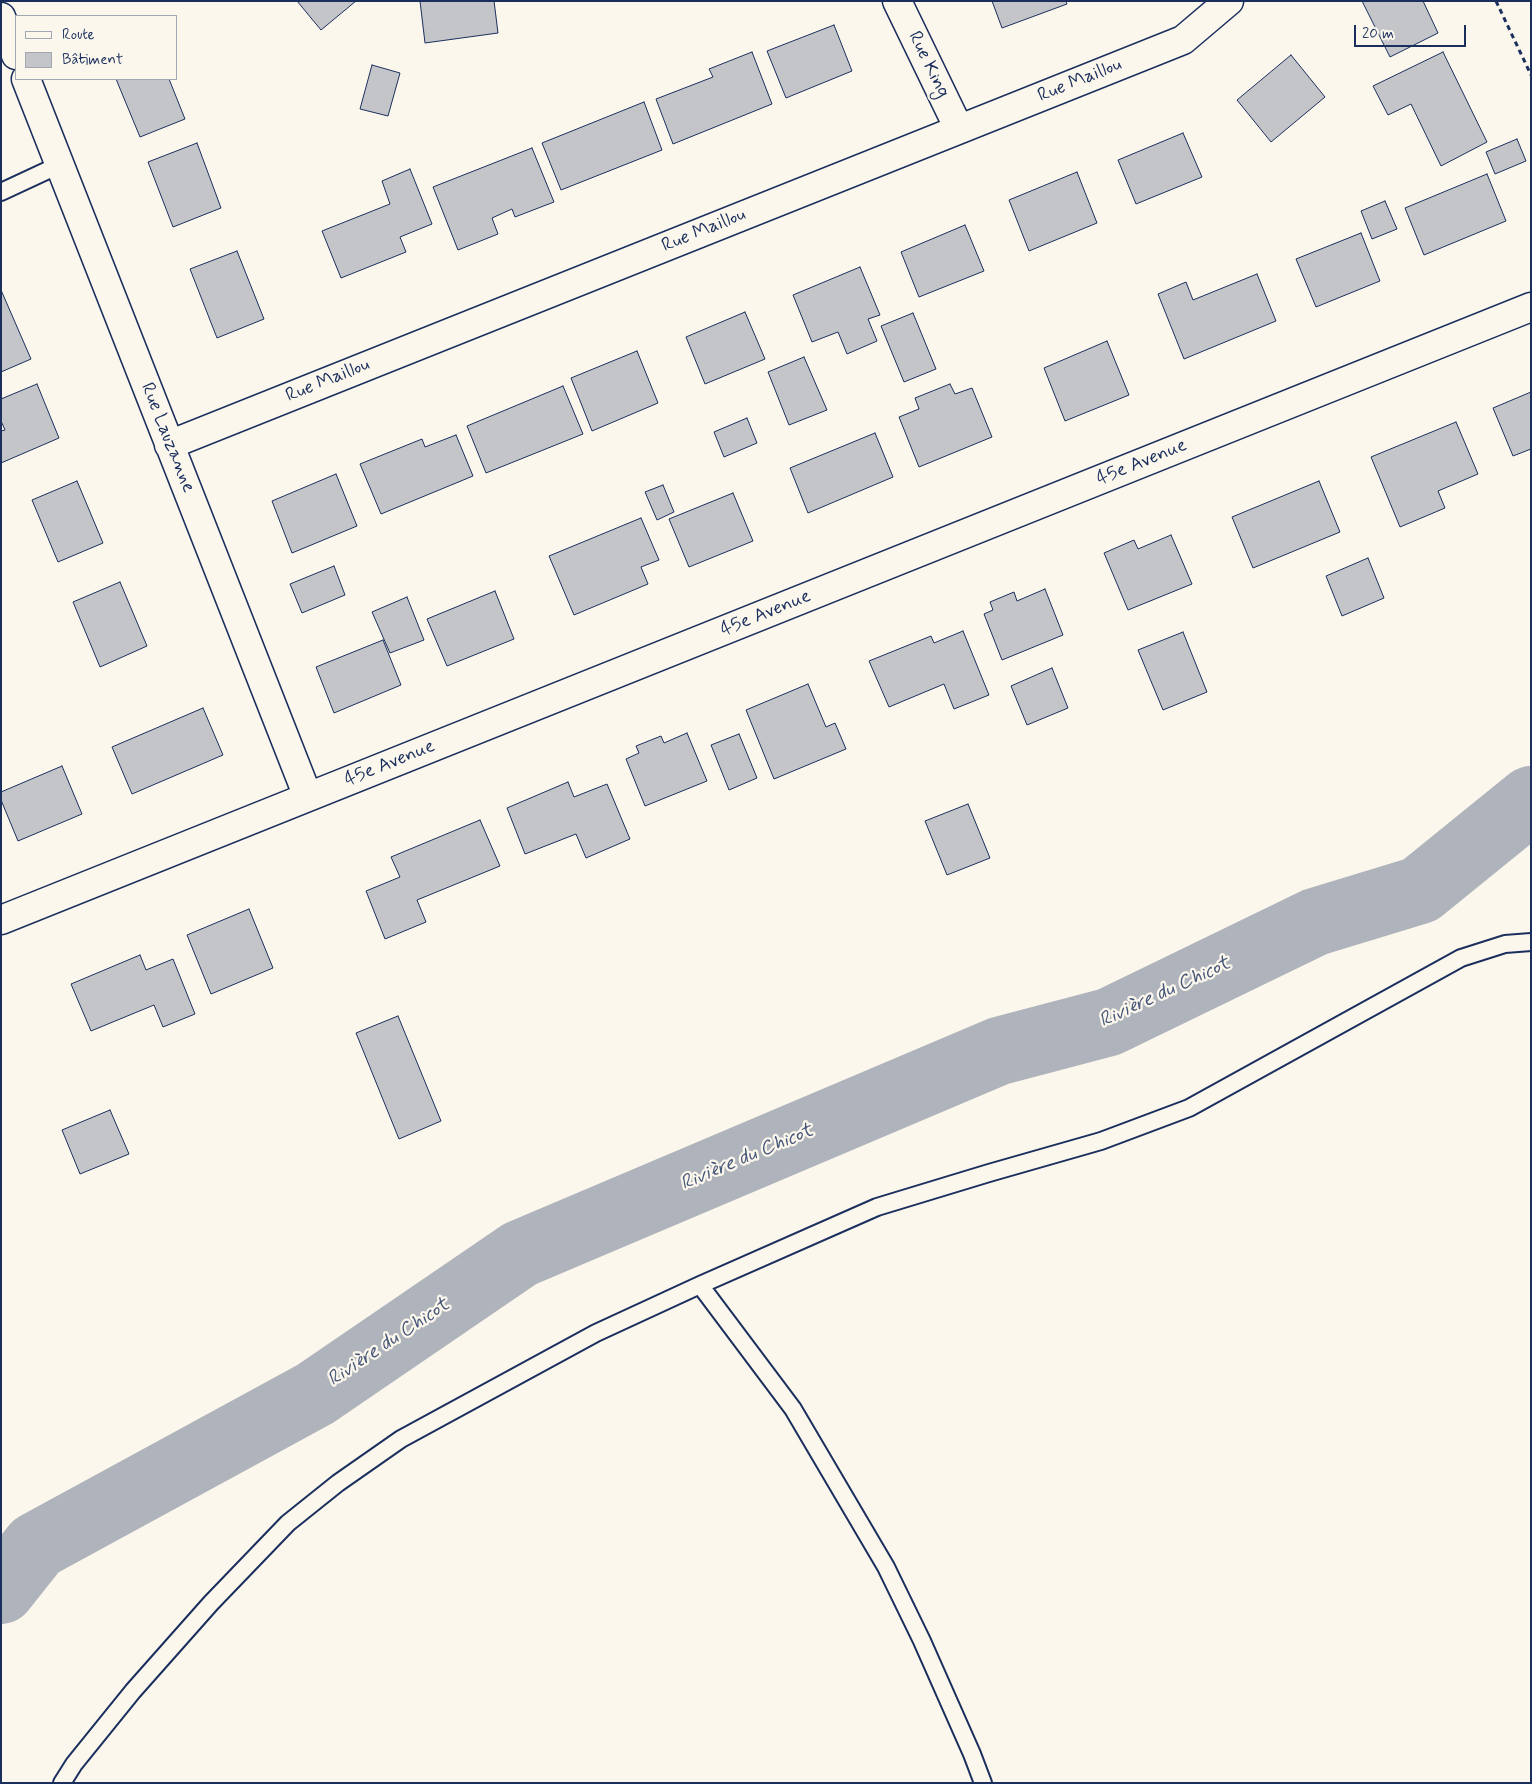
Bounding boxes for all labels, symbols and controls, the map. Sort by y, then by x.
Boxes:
legend [15,15,178,80]
scale bar [1357,15,1470,47]
text: 20 m [1362,24,1394,44]
text: Route [62,25,95,45]
street label: Rue King [902,28,954,102]
text: Bâtiment [62,50,123,70]
street label: Rue Maillou [1035,54,1125,108]
street label: Rue Maillou [659,204,749,258]
street label: Rue Maillou [283,354,373,408]
street label: Rue Lauzanne [135,380,199,496]
street label: 45e Avenue [1094,435,1190,491]
street label: 45e Avenue [718,586,814,642]
street label: 45e Avenue [342,736,438,792]
water label: Rivière du Chicot [1096,952,1234,1034]
water label: Rivière du Chicot [677,1119,817,1197]
water label: Rivière du Chicot [324,1293,454,1393]

